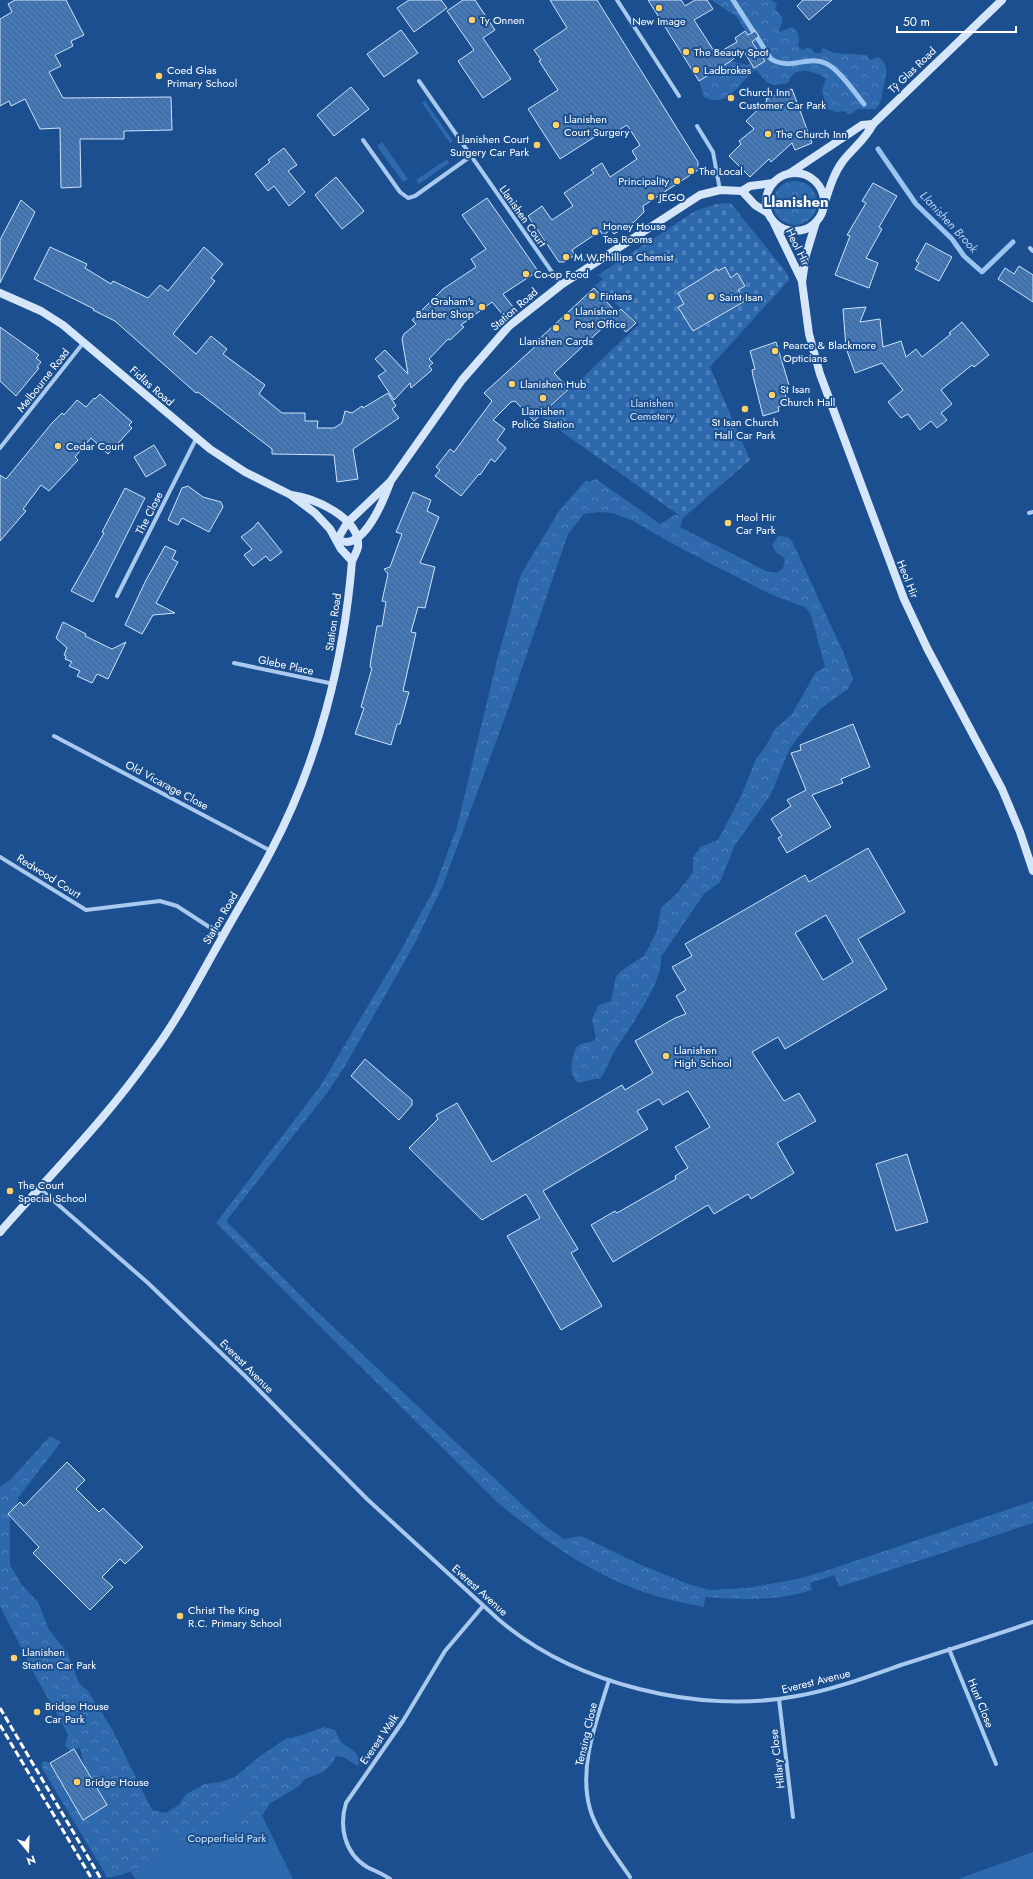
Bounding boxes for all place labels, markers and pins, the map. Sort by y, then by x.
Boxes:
marker: New Image [654,3,664,13]
place label: Ty Onnen [480,12,525,28]
place label: New Image [632,13,686,29]
marker: Ty Onnen [467,15,477,25]
place label: The Beauty Spot [694,44,769,60]
marker: The Beauty Spot [681,47,691,57]
place label: Coed Glas Primary School [167,62,237,91]
place label: Ladbrokes [704,62,752,78]
marker: Ladbrokes [691,65,701,75]
marker: Coed Glas Primary School [154,71,164,81]
place label: Church Inn Customer Car Park [739,84,826,113]
marker: Church Inn Customer Car Park [726,93,736,103]
place label: Llanishen Court Surgery [564,111,629,140]
marker: Llanishen Court Surgery [551,120,561,130]
place label: The Church Inn [776,126,847,142]
marker: The Church Inn [763,129,773,139]
place label: Llanishen Court Surgery Car Park [450,131,529,160]
marker: Llanishen Court Surgery Car Park [532,140,542,150]
place label: The Local [699,163,743,179]
marker: The Local [686,166,696,176]
place label: Principality [618,173,669,189]
marker: Principality [672,176,682,186]
place label: JEGO [657,189,685,205]
marker: JEGO [646,192,656,202]
place label: Honey House Tea Rooms [603,218,666,247]
marker: Honey House Tea Rooms [590,227,600,237]
place label: M.W.Phillips Chemist [574,249,674,265]
marker: M.W.Phillips Chemist [561,252,571,262]
place label: Co-op Food [534,266,589,282]
marker: Co-op Food [521,269,531,279]
place label: Fintans [600,288,633,304]
place label: Saint Isan [719,289,763,305]
marker: Fintans [587,291,597,301]
marker: Saint Isan [706,292,716,302]
place label: Graham's Barber Shop [416,293,475,322]
marker: Graham's Barber Shop [477,302,487,312]
place label: Llanishen Post Office [575,303,626,332]
marker: Llanishen Post Office [562,312,572,322]
marker: Llanishen Cards [551,323,561,333]
place label: Llanishen Cards [519,333,593,349]
place label: Pearce & Blackmore Opticians [783,337,876,366]
marker: Pearce & Blackmore Opticians [770,346,780,356]
place label: Llanishen Hub [520,376,586,392]
marker: Llanishen Hub [507,379,517,389]
place label: St Isan Church Hall [780,381,835,410]
marker: St Isan Church Hall [767,390,777,400]
marker: Llanishen Police Station [538,393,548,403]
place label: Llanishen Police Station [512,403,574,432]
marker: St Isan Church Hall Car Park [740,404,750,414]
place label: St Isan Church Hall Car Park [711,414,779,443]
place label: Cedar Court [66,438,124,454]
marker: Cedar Court [53,441,63,451]
place label: Heol Hir Car Park [736,509,776,538]
marker: Heol Hir Car Park [723,518,733,528]
place label: Llanishen High School [674,1042,732,1071]
marker: Llanishen High School [661,1051,671,1061]
place label: The Court Special School [18,1177,87,1206]
marker: The Court Special School [5,1186,15,1196]
place label: Christ The King R.C. Primary School [188,1602,282,1631]
marker: Christ The King R.C. Primary School [175,1611,185,1621]
place label: Llanishen Station Car Park [22,1644,96,1673]
marker: Llanishen Station Car Park [9,1653,19,1663]
place label: Bridge House Car Park [45,1698,109,1727]
marker: Bridge House Car Park [32,1707,42,1717]
place label: Bridge House [85,1774,149,1790]
marker: Bridge House [72,1777,82,1787]

